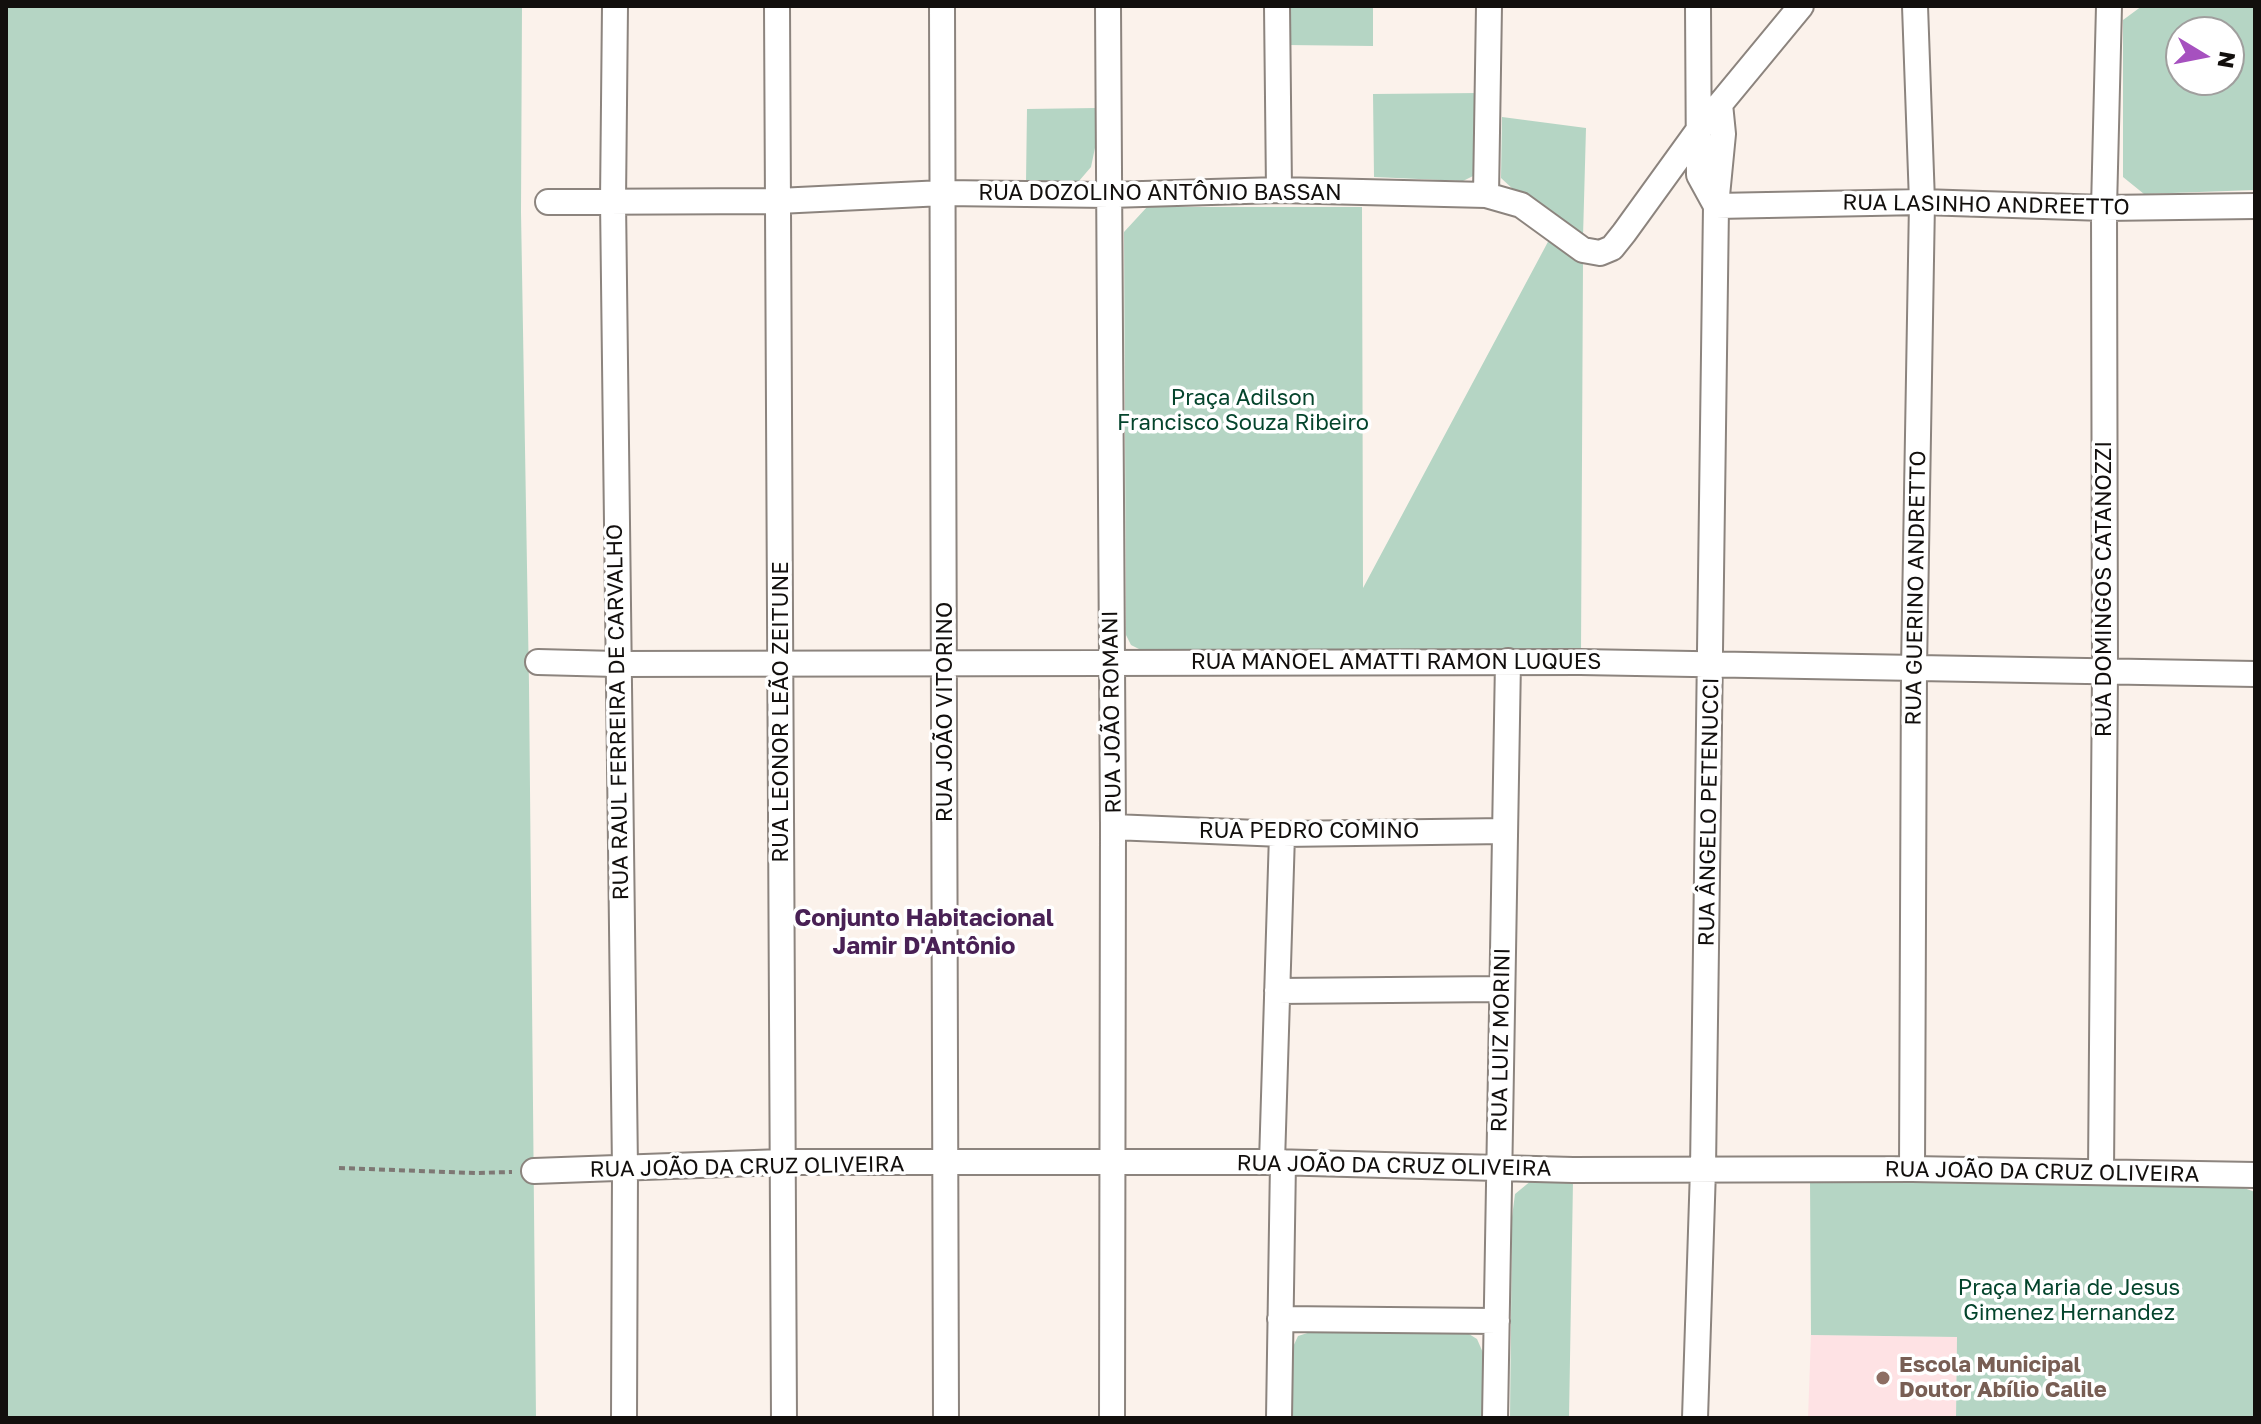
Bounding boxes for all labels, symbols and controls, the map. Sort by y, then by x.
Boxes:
north arrow [2165,16,2245,96]
text: N [2212,49,2242,70]
street label: RUA DOZOLINO ANTÔNIO BASSAN [978,180,1342,206]
street label: RUA LASINHO ANDREETTO [1842,189,2130,221]
park label: Praça Adilson Francisco Souza Ribeiro [1117,385,1369,436]
street label: RUA DOMINGOS CATANOZZI [2091,441,2117,737]
street label: RUA GUERINO ANDRETTO [1900,450,1932,726]
street label: RUA RAUL FERREIRA DE CARVALHO [602,523,634,901]
street label: RUA LEONOR LEÃO ZEITUNE [768,561,794,863]
street label: RUA JOÃO VITORINO [932,602,958,822]
street label: RUA JOÃO ROMANI [1097,610,1127,814]
street label: RUA MANOEL AMATTI RAMON LUQUES [1191,649,1601,675]
street label: RUA ÂNGELO PETENUCCI [1693,677,1725,947]
street label: RUA PEDRO COMINO [1199,818,1419,844]
district label: Conjunto Habitacional Jamir D'Antônio [794,904,1054,960]
street label: RUA LUIZ MORINI [1486,947,1516,1133]
street label: RUA JOÃO DA CRUZ OLIVEIRA [1236,1150,1552,1182]
street label: RUA JOÃO DA CRUZ OLIVEIRA [589,1151,905,1183]
street label: RUA JOÃO DA CRUZ OLIVEIRA [1884,1156,2200,1188]
park label: Praça Maria de Jesus Gimenez Hernandez [1958,1275,2180,1326]
place label: Escola Municipal Doutor Abílio Calile [1899,1352,2107,1404]
marker: Escola Municipal Doutor Abílio Calile [1874,1369,1892,1387]

